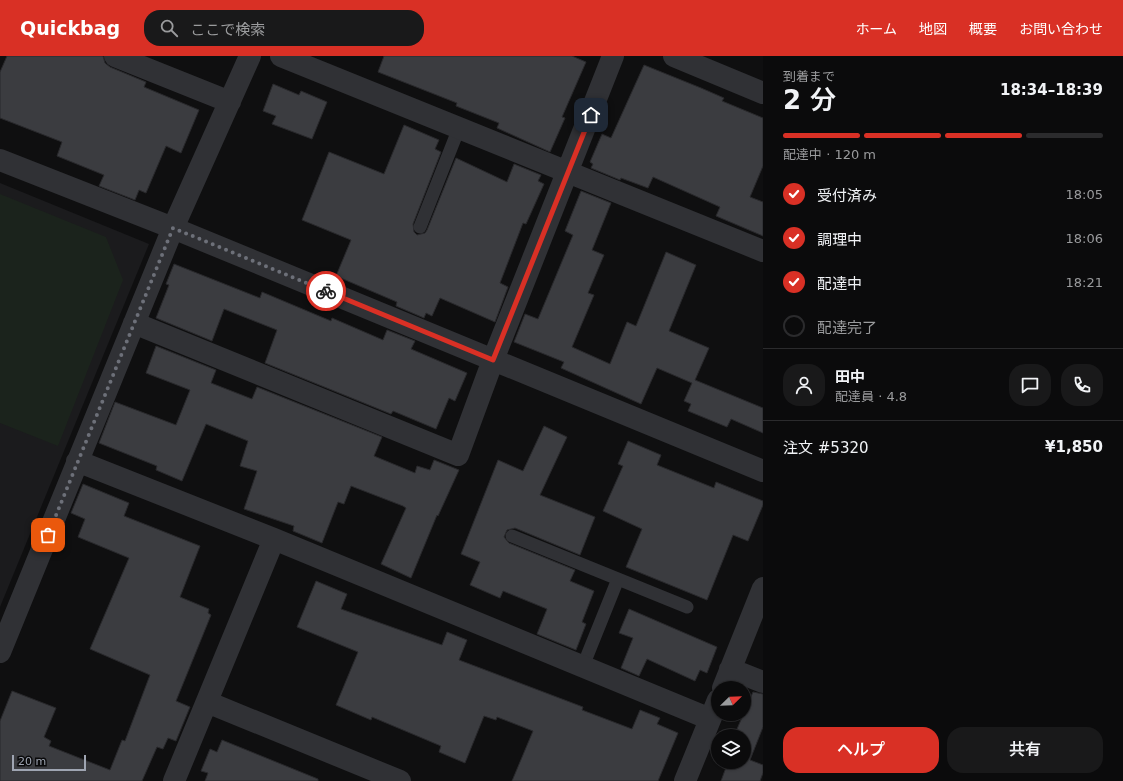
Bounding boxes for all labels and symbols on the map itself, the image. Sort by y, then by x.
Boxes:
pin [574,98,608,132]
courier [306,271,346,311]
pin [31,518,65,552]
north arrow [711,681,751,721]
scale bar [12,753,86,772]

